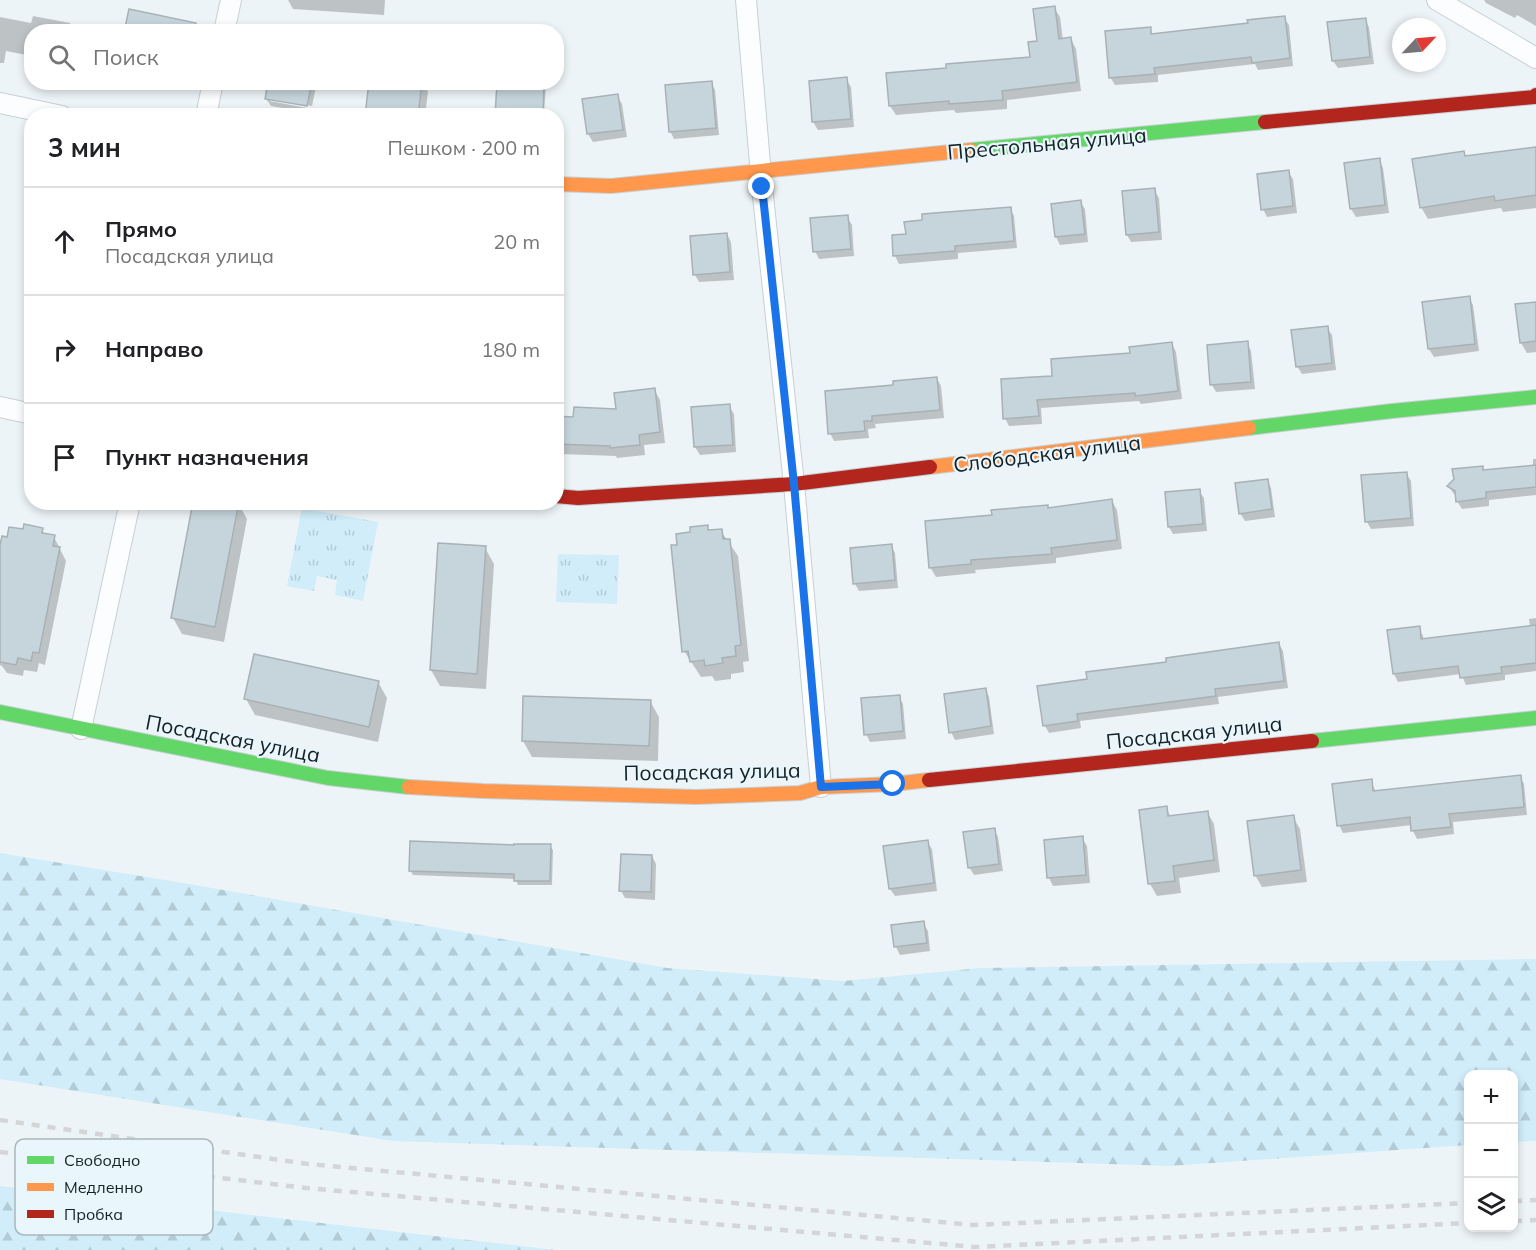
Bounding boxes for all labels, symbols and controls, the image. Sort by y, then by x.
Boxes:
north arrow [1392,18,1446,72]
search box [24,24,564,90]
icon: search [45,41,78,74]
text: Поиск [93,43,159,71]
street label: Престольная улица [946,121,1148,165]
text: 3 мин [48,131,121,164]
text: Пешком · 200 m [388,135,540,160]
route end [748,173,774,199]
text: Прямо [105,215,177,243]
icon: ahead [48,225,81,258]
text: 20 m [493,229,540,254]
text: Посадская улица [105,243,274,268]
icon: right [48,333,81,366]
text: Направо [105,335,203,363]
text: 180 m [481,337,540,362]
street label: Слободская улица [952,429,1142,477]
icon: arrive [48,441,81,474]
text: Пункт назначения [105,443,309,471]
street label: Посадская улица [143,708,323,768]
street label: Посадская улица [1104,710,1284,754]
street label: Посадская улица [623,756,801,786]
route start [879,770,905,796]
map controls [1464,1070,1518,1232]
button: + [1464,1070,1518,1124]
button: − [1464,1124,1518,1178]
legend [15,1139,213,1235]
text: Свободно [64,1150,140,1170]
text: Медленно [64,1177,143,1197]
button: layers [1464,1178,1518,1232]
text: Пробка [64,1204,123,1224]

